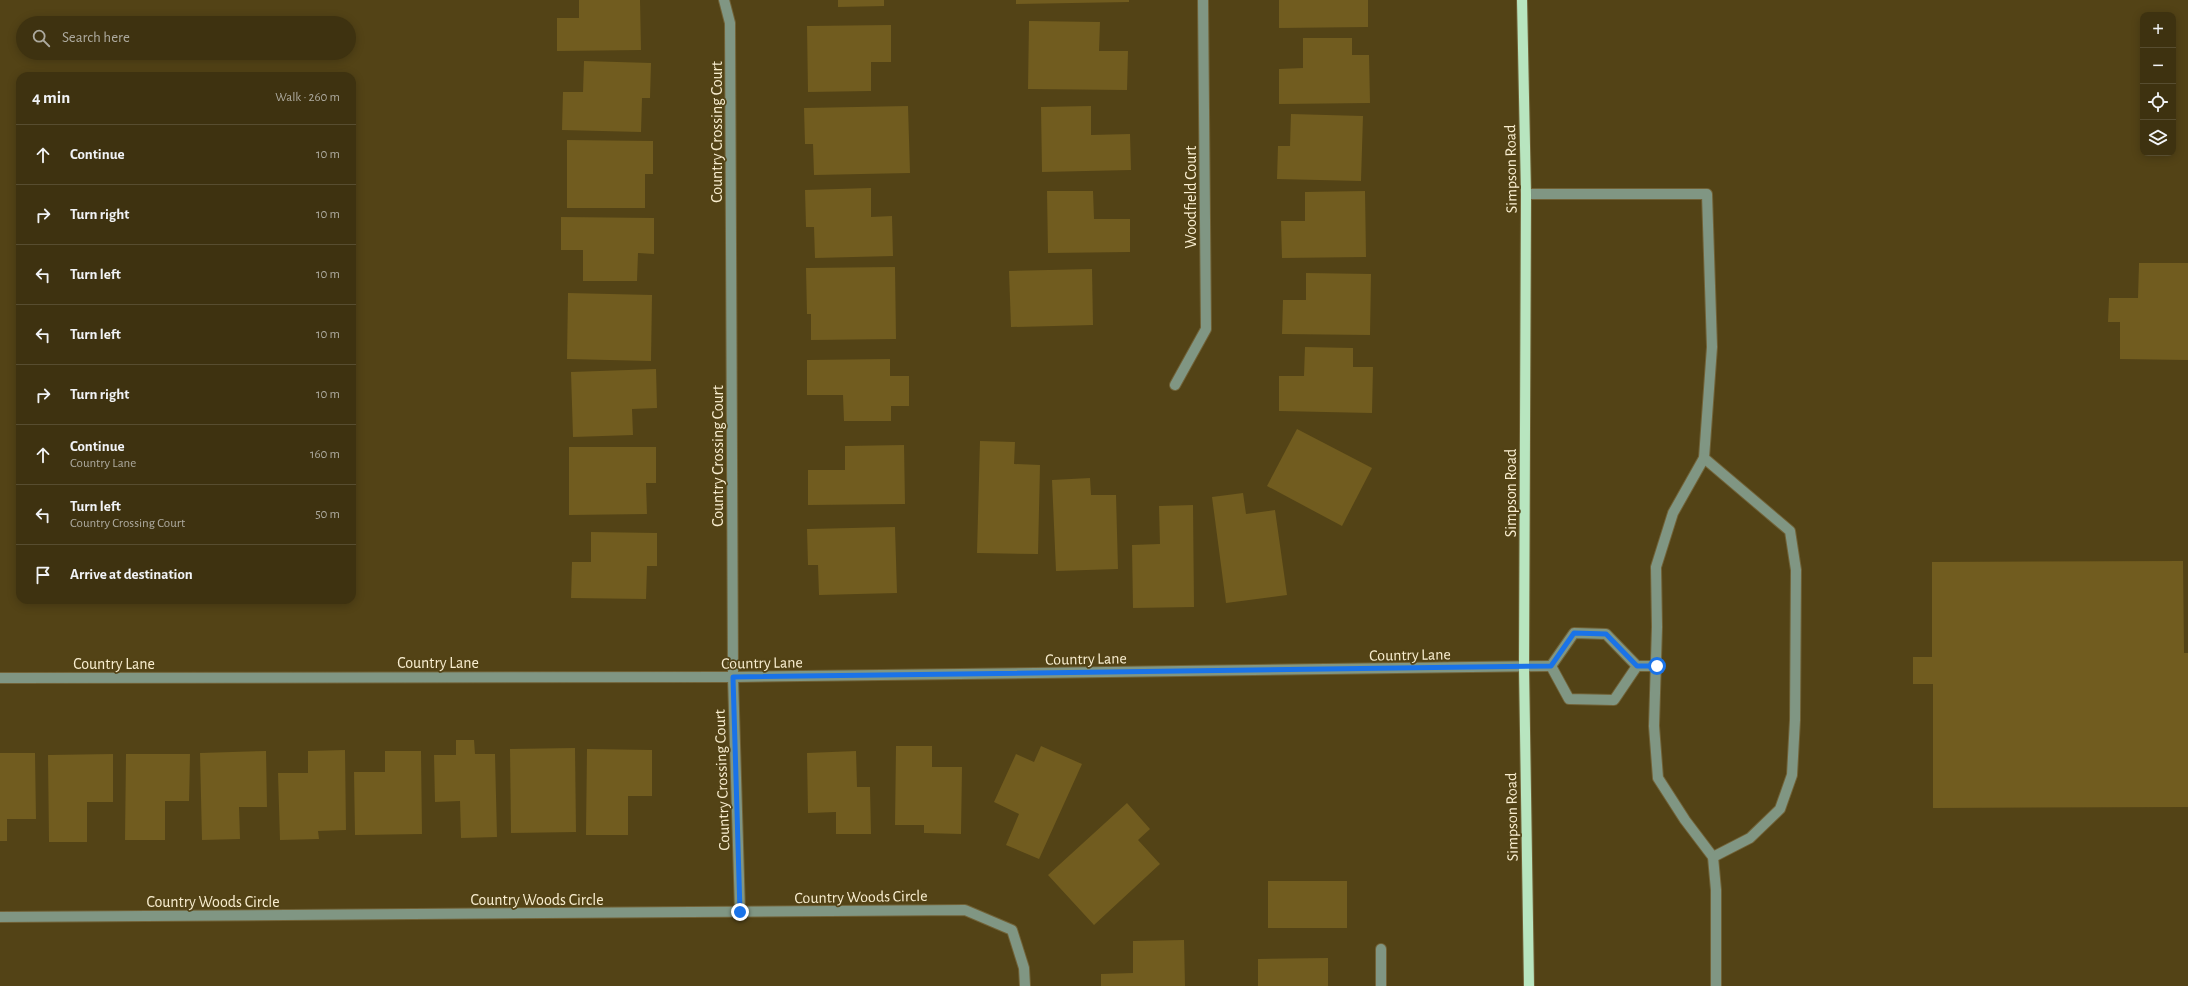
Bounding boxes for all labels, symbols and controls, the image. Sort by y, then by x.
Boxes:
map controls [2140,12,2176,156]
button: + [2140,12,2176,48]
search box [16,16,356,60]
icon: search [30,27,52,49]
text: Search here [62,30,130,45]
button: − [2140,48,2176,84]
street label: Country Crossing Court [709,61,726,203]
button: locate [2140,84,2176,120]
text: 4 min [32,89,70,106]
text: Walk · 260 m [275,91,340,104]
button: layers [2140,120,2176,156]
street label: Simpson Road [1502,124,1520,213]
icon: ahead [32,144,54,166]
street label: Woodfield Court [1183,146,1199,248]
text: Continue [70,147,125,162]
text: 10 m [316,148,340,161]
icon: right [32,204,54,226]
text: Turn right [70,207,129,222]
text: 10 m [316,208,340,221]
icon: left [32,264,54,286]
text: Turn left [70,267,121,282]
text: 10 m [316,268,340,281]
icon: left [32,324,54,346]
text: Turn left [70,327,121,342]
text: 10 m [316,328,340,341]
icon: right [32,384,54,406]
street label: Country Crossing Court [710,385,727,527]
text: Turn right [70,387,129,402]
text: 10 m [316,388,340,401]
text: Continue [70,439,125,454]
icon: ahead [32,444,54,466]
text: 160 m [310,448,340,461]
street label: Simpson Road [1503,449,1519,537]
text: Country Lane [70,457,136,470]
text: Turn left [70,499,121,514]
icon: left [32,504,54,526]
text: 50 m [315,508,340,521]
text: Country Crossing Court [70,517,185,530]
icon: arrive [32,564,54,586]
text: Arrive at destination [70,567,193,582]
street label: Country Lane [1369,646,1451,665]
street label: Country Lane [1045,650,1127,669]
street label: Country Lane [721,654,803,673]
street label: Country Lane [397,655,479,672]
street label: Country Lane [73,656,155,673]
route start [1648,657,1666,675]
street label: Country Crossing Court [712,709,733,851]
street label: Simpson Road [1503,772,1521,861]
street label: Country Woods Circle [794,888,928,907]
street label: Country Woods Circle [470,892,604,909]
street label: Country Woods Circle [146,894,280,911]
route end [731,903,749,921]

